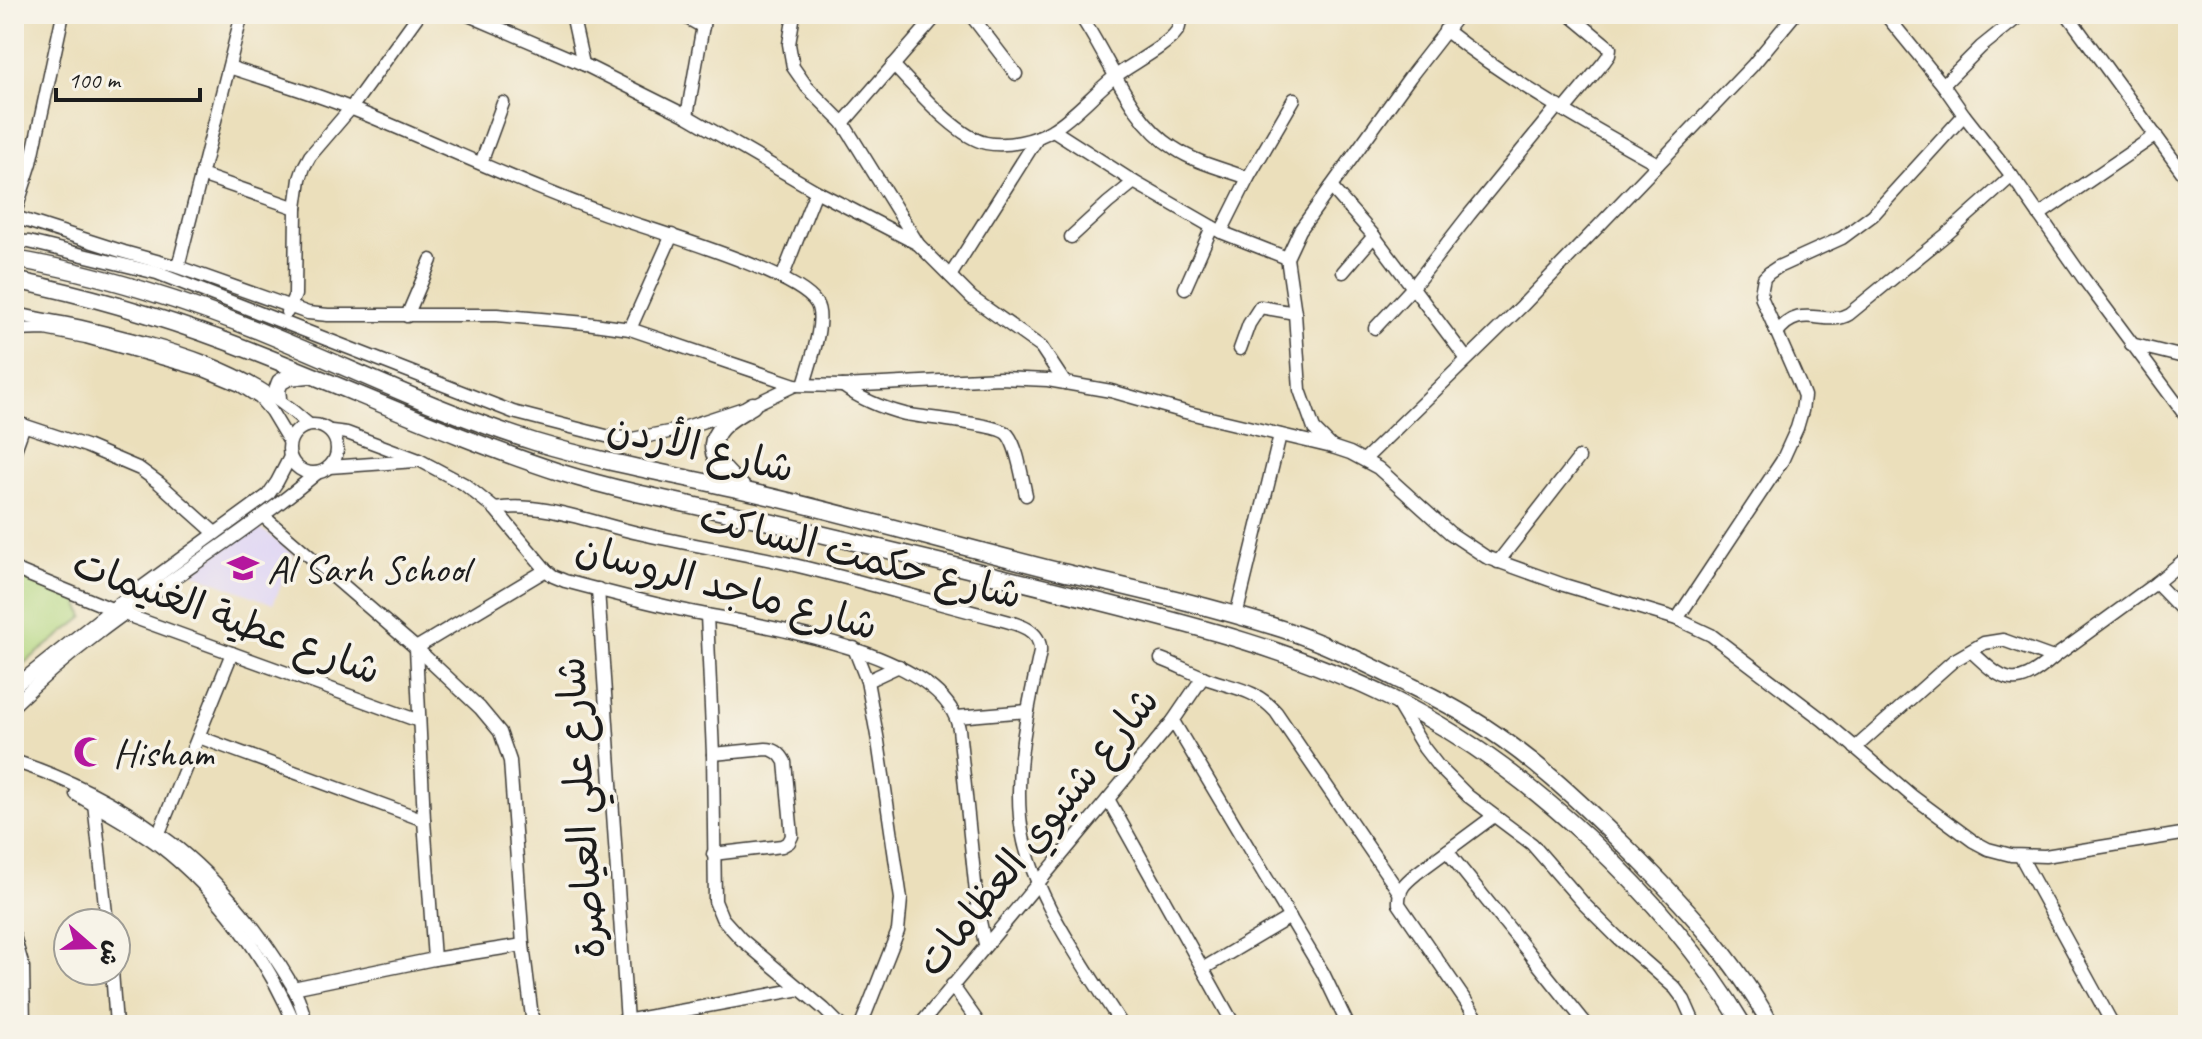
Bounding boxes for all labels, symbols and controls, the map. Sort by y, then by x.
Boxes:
scale bar [56,52,200,102]
text: 100 m [68,65,122,95]
street label: شارع الأردن [602,400,800,496]
street label: شارع حكمت الساكت [694,492,1027,622]
street label: شارع ماجد الروسان [570,523,883,653]
street label: شارع عطية الغنيمات [65,538,387,698]
place label: Al Sarh School [267,544,475,594]
school or university icon: Al Sarh School [226,551,260,585]
street label: شارع علي العياصرة [546,655,625,960]
street label: شارع شتيوي العظامات [906,677,1172,988]
place label: Hisham [113,728,215,778]
mosque icon: Hisham [72,735,106,769]
north arrow [52,907,132,987]
text: ش [93,937,127,970]

